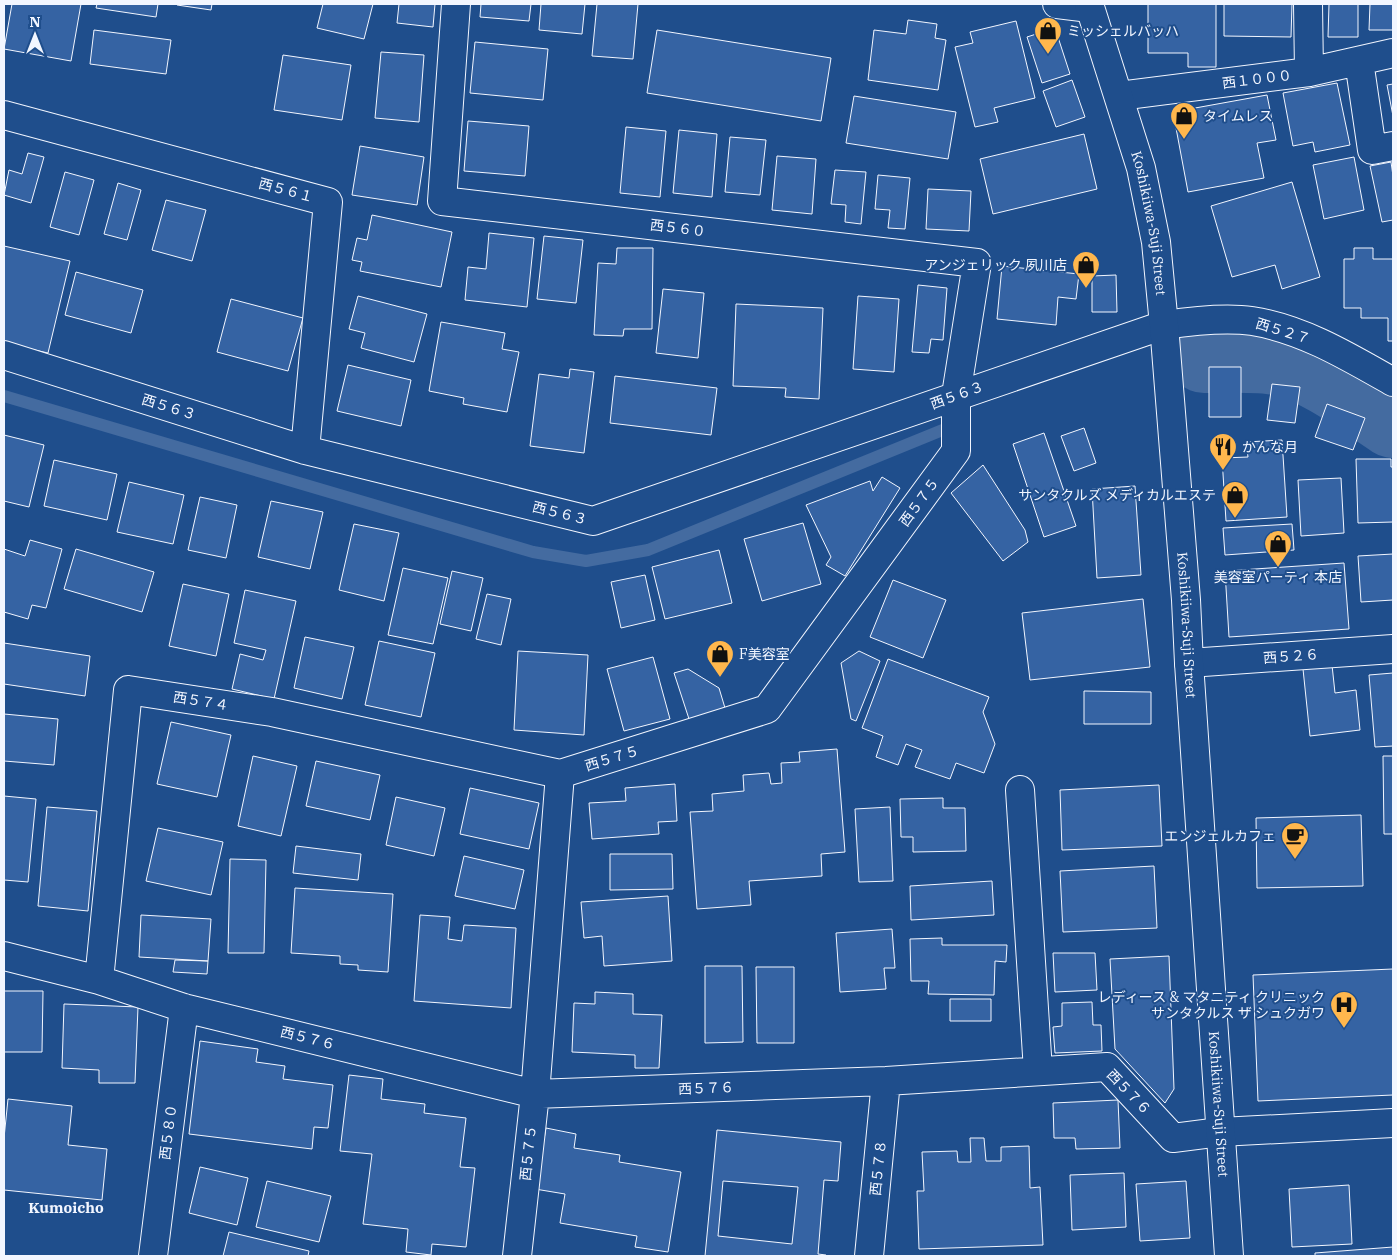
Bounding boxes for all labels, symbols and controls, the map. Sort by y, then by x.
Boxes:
north arrow [10,10,60,60]
text: N [29,13,41,31]
shop icon: ミッシェルバッハ [1033,16,1063,55]
place label: ミッシェルバッハ [1067,22,1179,40]
street label: 西１０００ [1221,66,1293,92]
shop icon: タイムレス [1169,101,1199,140]
place label: タイムレス [1203,107,1273,125]
street label: Koshikiiwa-Suji Street [1127,149,1170,296]
street label: 西５６１ [257,174,315,206]
street label: 西５６０ [649,216,707,240]
shop icon: アンジェリック 夙川店 [1071,250,1101,289]
place label: アンジェリック 夙川店 [924,256,1067,274]
street label: 西５２７ [1254,314,1312,348]
street label: 西５６３ [928,377,986,413]
street label: 西５６３ [140,390,198,424]
restaurant icon: かんな月 [1208,432,1238,471]
place label: かんな月 [1242,438,1298,456]
street label: 西５７５ [895,474,943,530]
shop icon: サンタクルズ メディカルエステ [1220,480,1250,519]
place label: サンタクルズ メディカルエステ [1018,486,1216,504]
street label: 西５６３ [531,497,589,529]
shop icon: 美容室パーティ 本店 [1263,529,1293,568]
street label: Koshikiiwa-Suji Street [1173,551,1200,699]
place label: 美容室パーティ 本店 [1214,568,1342,586]
shop icon: F美容室 [705,639,735,678]
place label: F美容室 [739,645,790,663]
street label: 西５２６ [1262,645,1320,667]
street label: 西５７４ [172,688,230,714]
street label: 西５７５ [583,741,641,775]
cafe icon: エンジェルカフェ [1280,821,1310,860]
place label: エンジェルカフェ [1164,827,1276,845]
place label: レディース & マタニティ クリニック サンタクルス ザ シュクガワ [1098,988,1325,1022]
hospital icon: レディース & マタニティ クリニック サンタクルス ザ シュクガワ [1329,990,1359,1029]
street label: 西５７６ [279,1022,337,1054]
street label: Koshikiiwa-Suji Street [1205,1030,1233,1178]
street label: 西５７６ [1103,1066,1155,1118]
street label: 西５７６ [678,1078,734,1098]
street label: 西５８０ [156,1103,180,1161]
street label: 西５７５ [516,1124,540,1182]
street label: 西５７８ [866,1139,890,1197]
district label: Kumoicho [28,1198,104,1217]

